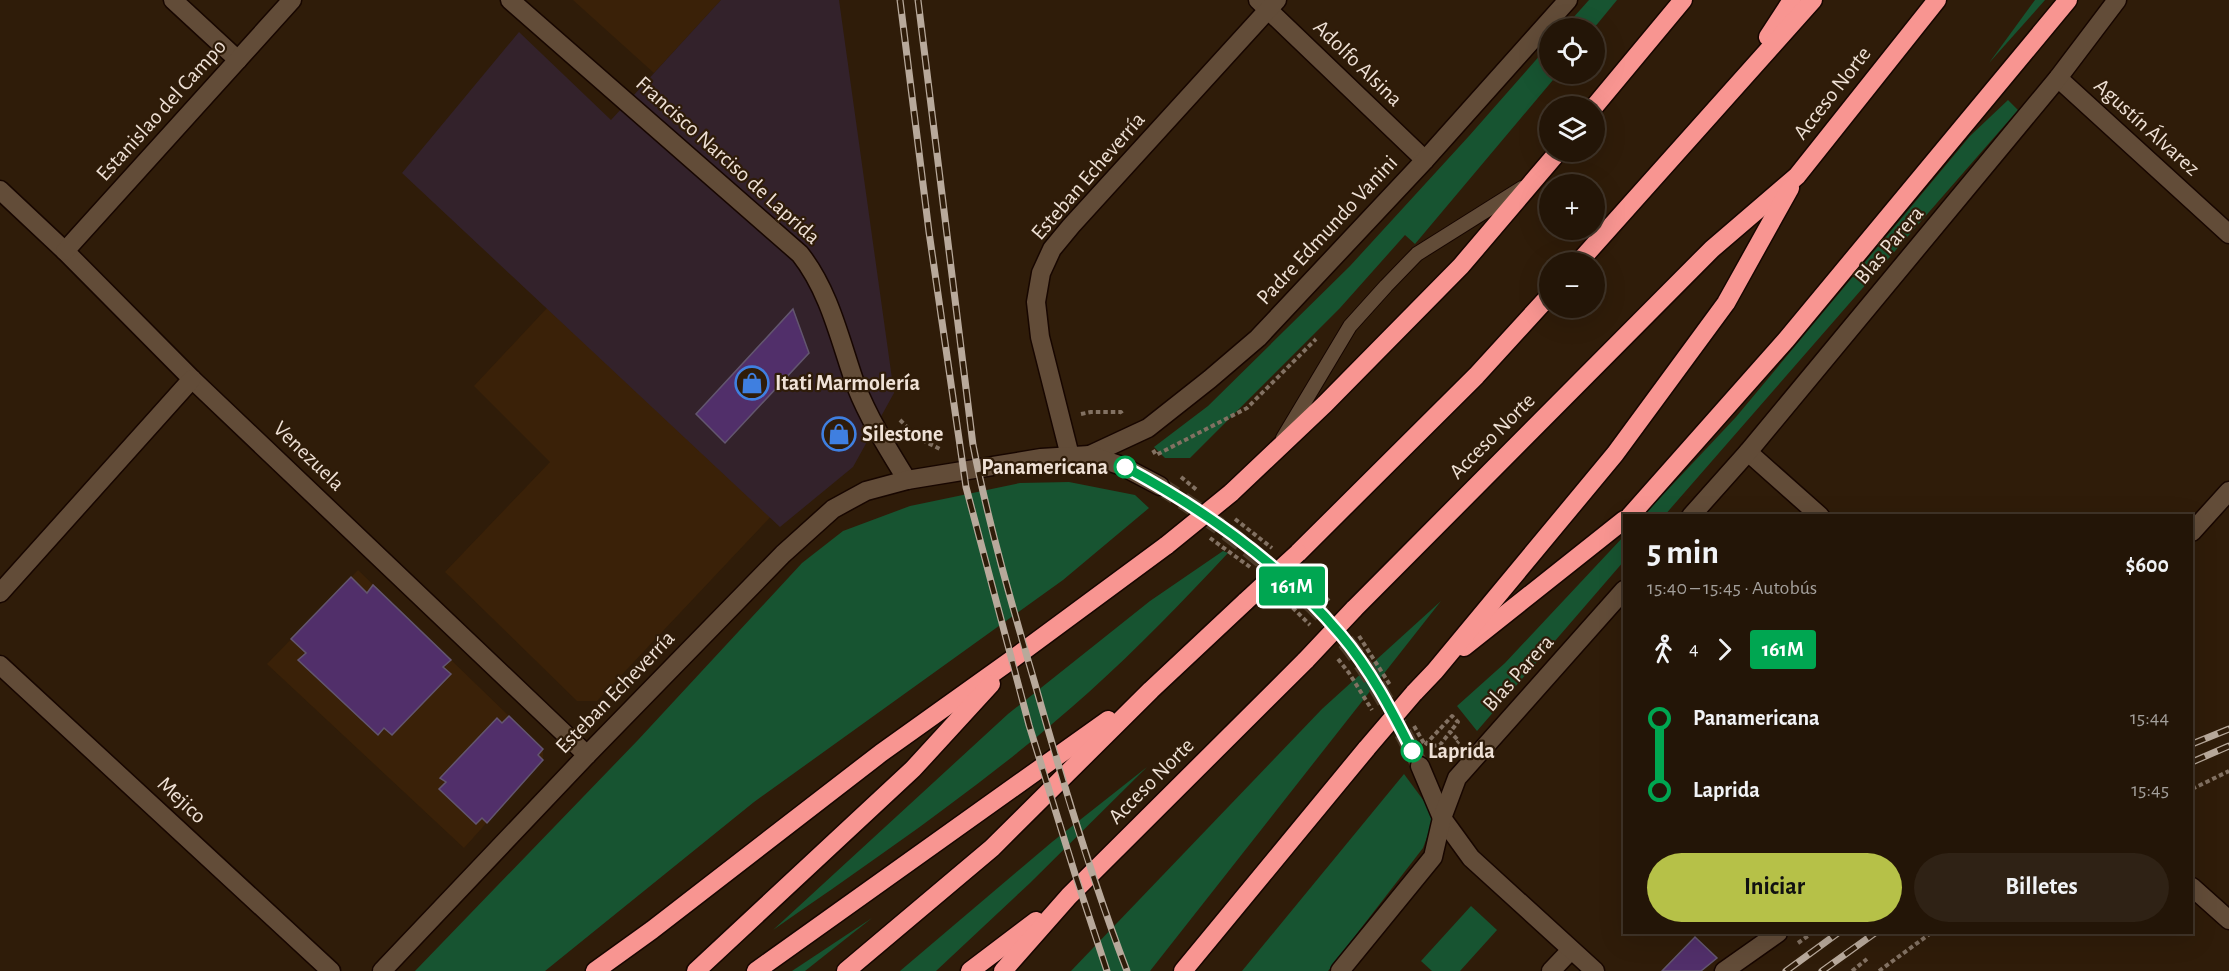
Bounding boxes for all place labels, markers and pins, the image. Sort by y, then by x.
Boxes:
shop icon: Itati Marmolería [734,365,770,401]
place label: Itati Marmolería [775,372,920,394]
shop icon: Silestone [821,416,857,452]
place label: Silestone [862,423,943,445]
place label: Panamericana [981,456,1108,478]
marker: Panamericana [1114,456,1136,478]
marker: Laprida [1401,740,1423,762]
place label: Laprida [1428,740,1495,762]

